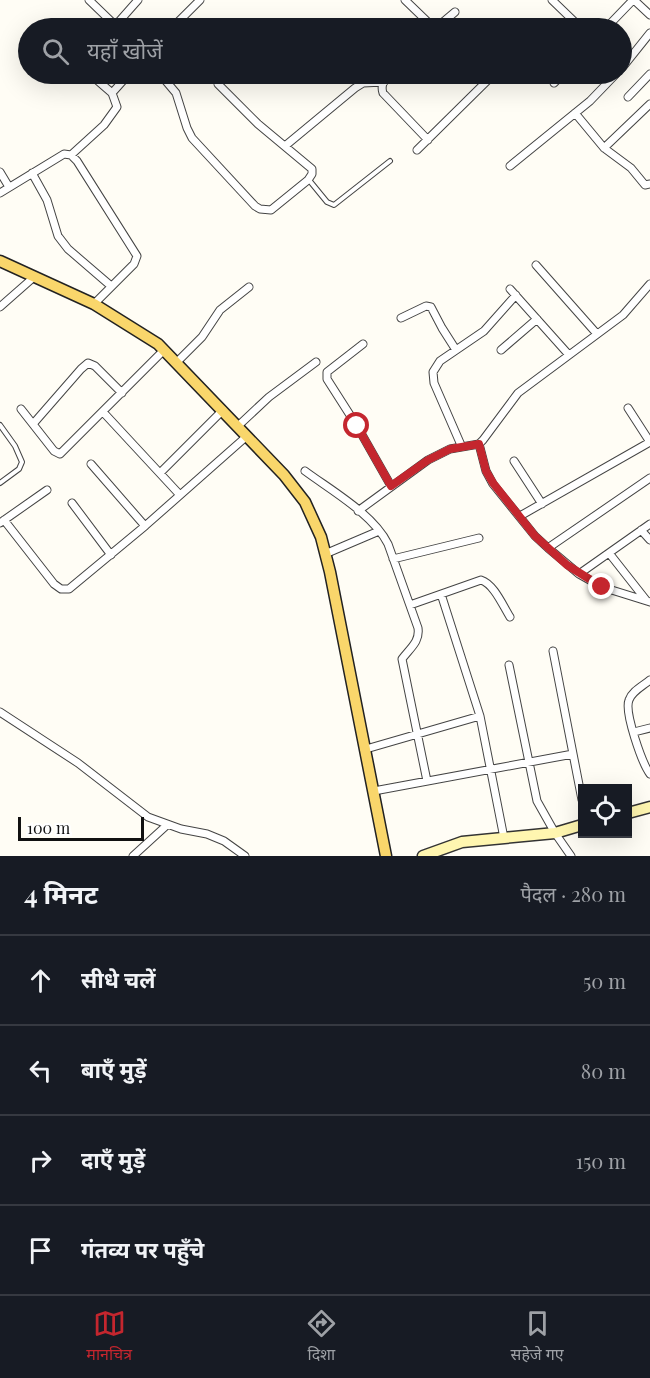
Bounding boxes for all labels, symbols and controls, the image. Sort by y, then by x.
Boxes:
search box [18,18,632,84]
icon: search [39,35,72,68]
text: यहाँ खोजें [87,35,163,65]
route start [343,412,369,438]
route end [588,573,614,599]
map controls [578,784,632,838]
button: locate [578,784,632,838]
scale bar [18,814,144,842]
text: 100 m [27,817,70,838]
text: 4 मिनट [24,876,98,911]
text: पैदल · 280 m [521,880,626,907]
icon: ahead [24,964,57,997]
text: सीधे चलें [81,964,155,994]
text: 50 m [583,967,626,994]
icon: left [24,1054,57,1087]
text: बाएँ मुड़ें [81,1054,146,1084]
text: 80 m [581,1057,626,1084]
icon: right [24,1144,57,1177]
text: दाएँ मुड़ें [81,1144,145,1174]
text: 150 m [576,1147,626,1174]
icon: arrive [24,1234,57,1267]
text: गंतव्य पर पहुँचे [81,1234,204,1264]
tab: मानचित्र [86,1307,132,1367]
tab: दिशा [305,1307,338,1367]
tab: सहेजे गए [511,1307,564,1367]

